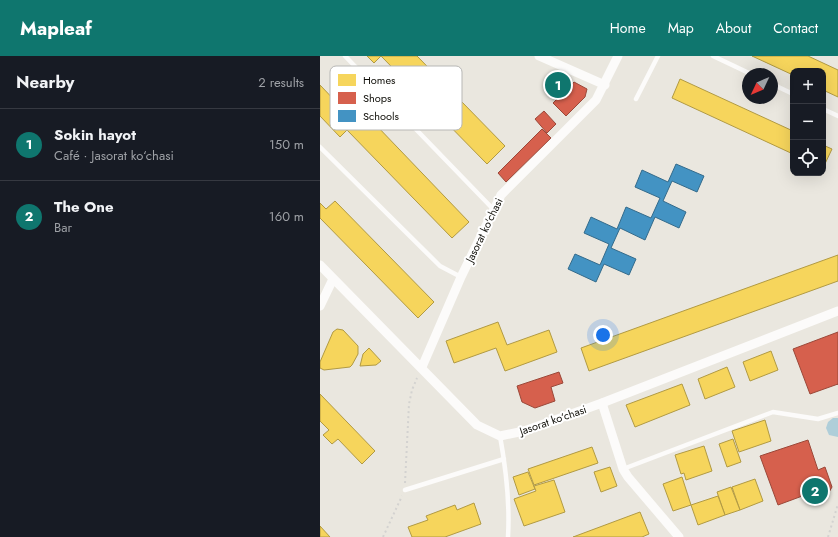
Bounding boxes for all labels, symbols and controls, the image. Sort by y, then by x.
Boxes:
text: Mapleaf [20,15,92,42]
text: Home [610,18,646,38]
text: Map [668,18,694,38]
text: About [716,18,751,38]
text: Contact [773,18,818,38]
legend [330,66,462,130]
north arrow [742,68,778,104]
map controls [790,68,826,176]
button: + [790,68,826,104]
text: Nearby [16,70,74,94]
pin: 1 [545,70,571,100]
text: Homes [363,72,396,88]
text: 2 results [258,73,304,92]
text: Shops [363,90,392,106]
button: − [790,104,826,140]
text: Schools [363,108,400,124]
text: Sokin hayot [54,124,136,146]
text: 1 [26,135,32,154]
text: 150 m [269,135,304,154]
button: locate [790,140,826,176]
text: Café · Jasorat ko‘chasi [54,146,174,165]
street label: Jasorat ko'chasi [461,195,507,267]
text: The One [54,196,114,218]
text: 2 [25,207,33,226]
text: 160 m [269,207,304,226]
text: Bar [54,218,72,237]
your location [593,325,613,345]
street label: Jasorat ko‘chasi [515,401,589,440]
pin: 2 [802,476,828,506]

